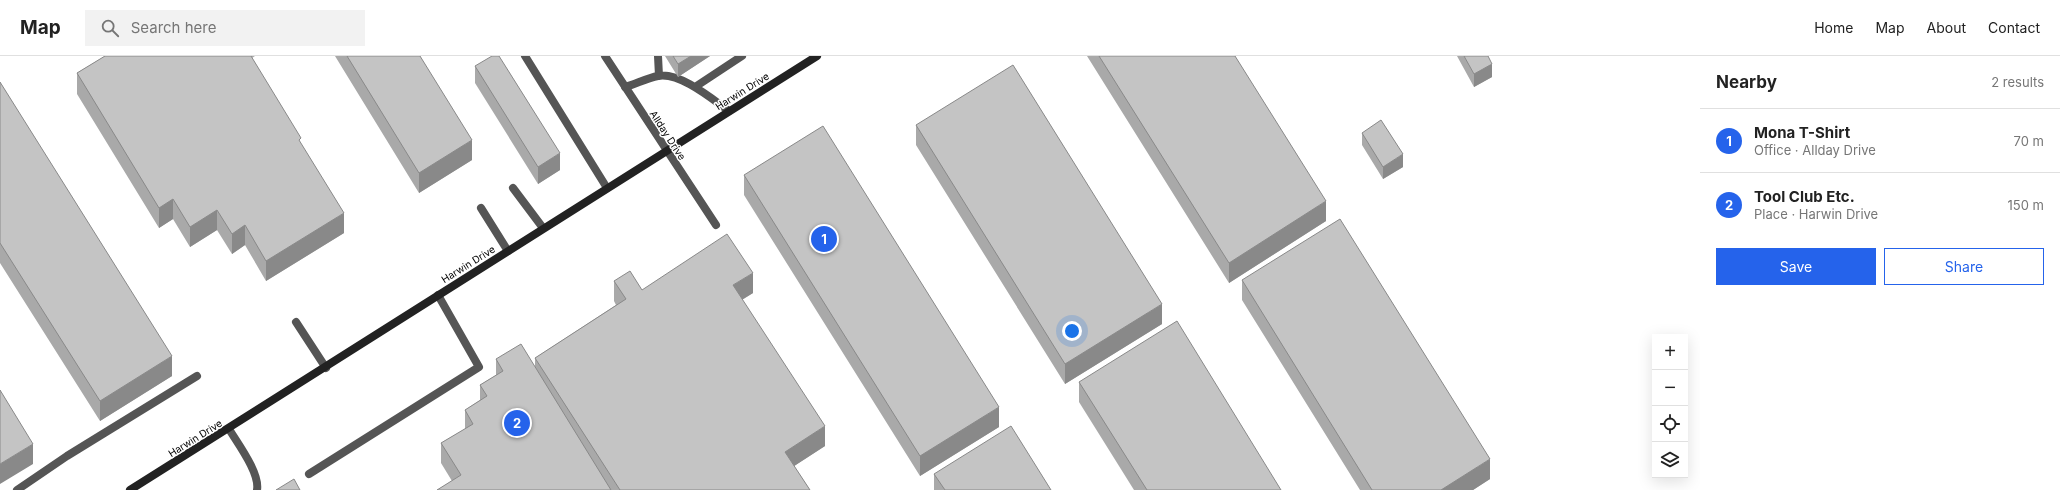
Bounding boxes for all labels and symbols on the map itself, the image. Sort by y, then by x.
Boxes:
street label: Harwin Drive [713,70,771,112]
street label: Allday Drive [648,108,689,162]
pin: 1 [811,224,837,254]
street label: Harwin Drive [439,243,497,285]
your location [1062,321,1082,341]
pin: 2 [504,408,530,438]
street label: Harwin Drive [166,417,224,459]

